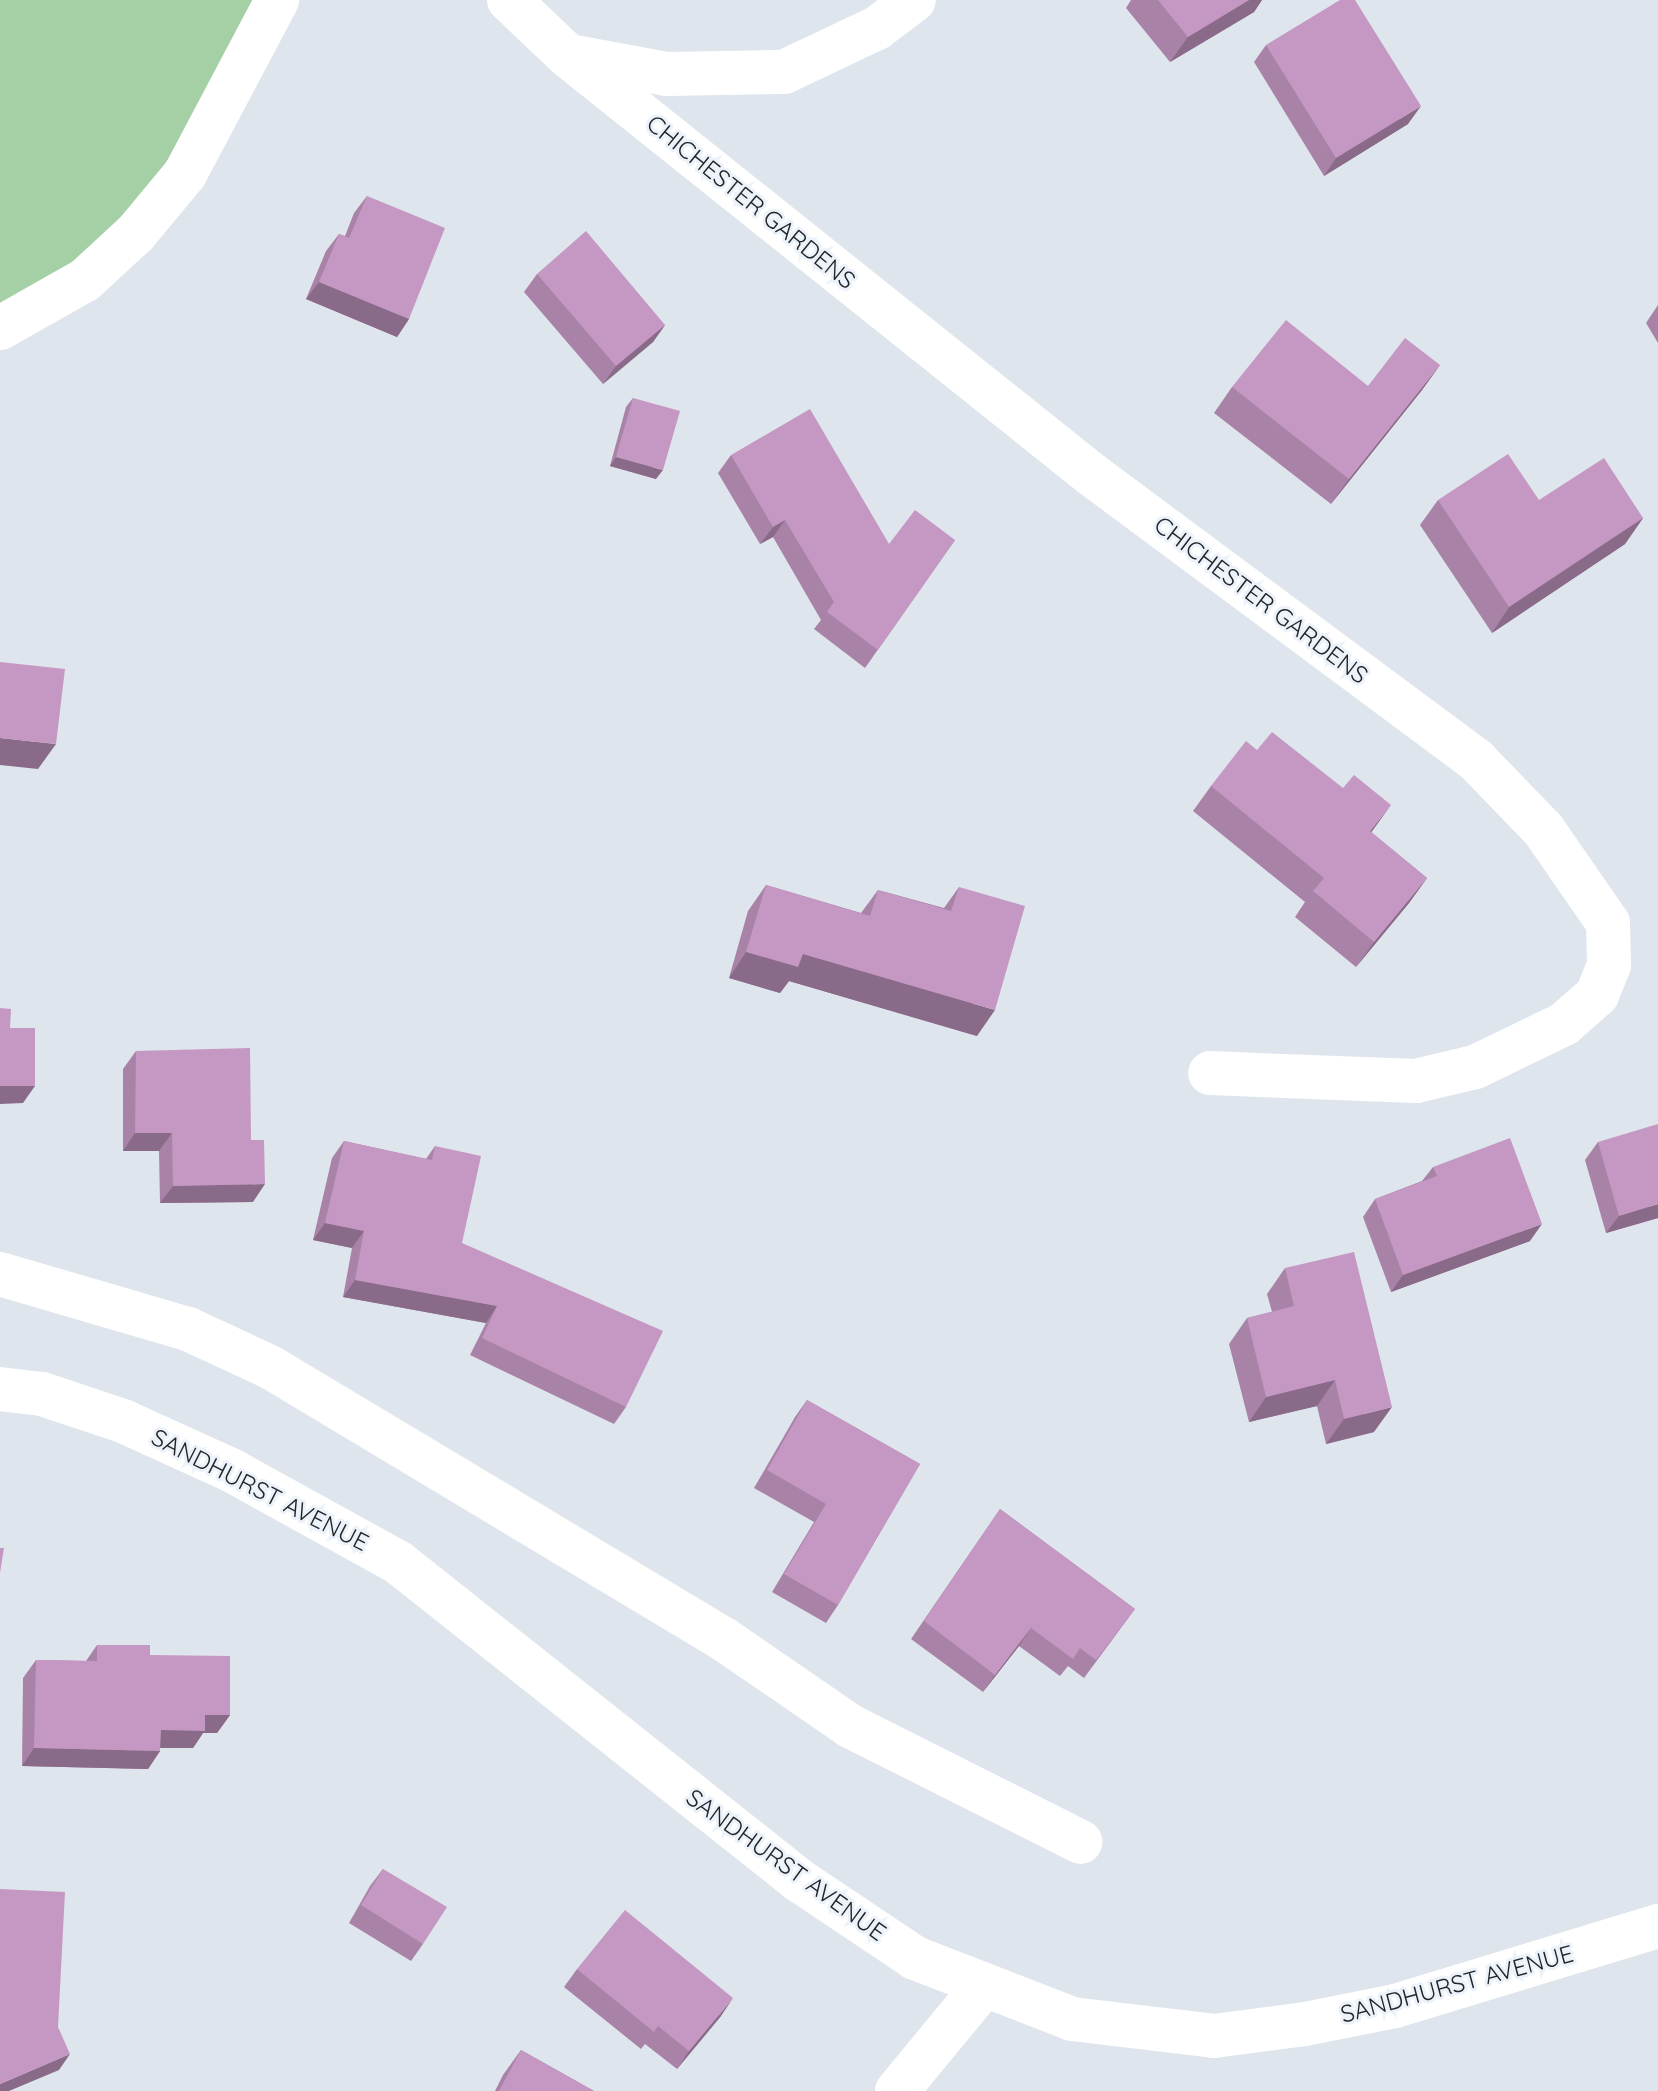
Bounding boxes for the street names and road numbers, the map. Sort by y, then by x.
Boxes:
street label: CHICHESTER GARDENS [641,109,861,295]
street label: CHICHESTER GARDENS [1149,510,1373,690]
street label: SANDHURST AVENUE [147,1423,373,1557]
street label: SANDHURST AVENUE [681,1783,891,1947]
street label: SANDHURST AVENUE [1337,1939,1577,2029]

